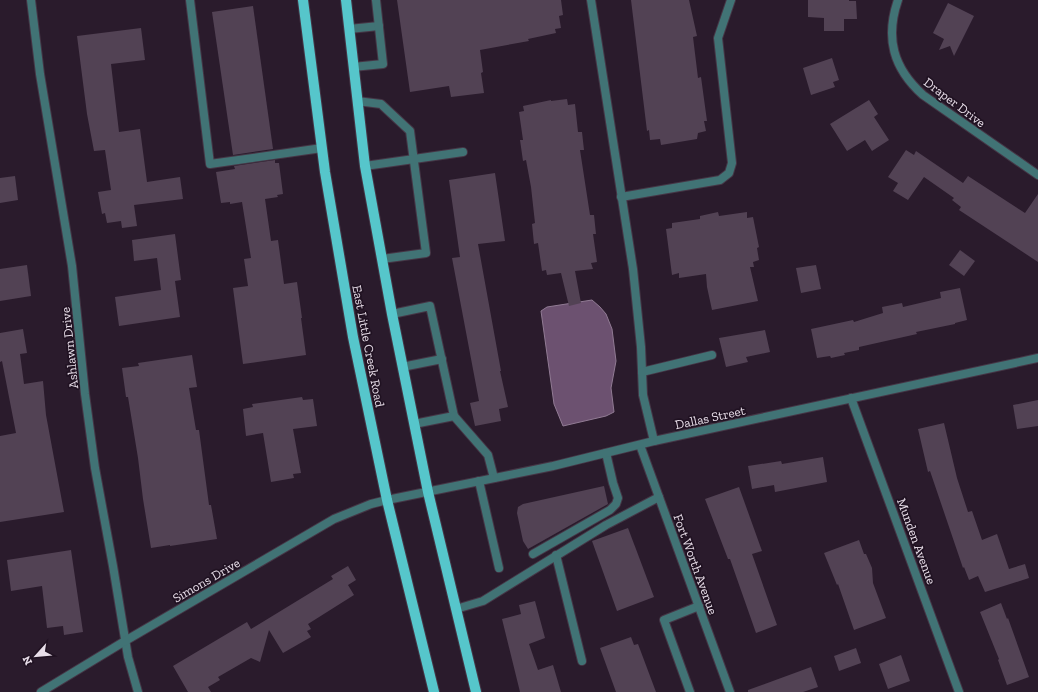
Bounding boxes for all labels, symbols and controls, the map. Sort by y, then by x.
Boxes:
street label: Draper Drive [921,74,988,130]
street label: East Little Creek Road [349,284,388,408]
street label: Ashlawn Drive [58,306,81,389]
street label: Dallas Street [674,403,747,432]
street label: Munden Avenue [894,496,939,586]
street label: Fort Worth Avenue [670,512,721,616]
street label: Simons Drive [170,555,243,606]
north arrow [16,636,56,676]
text: N [20,653,35,667]

